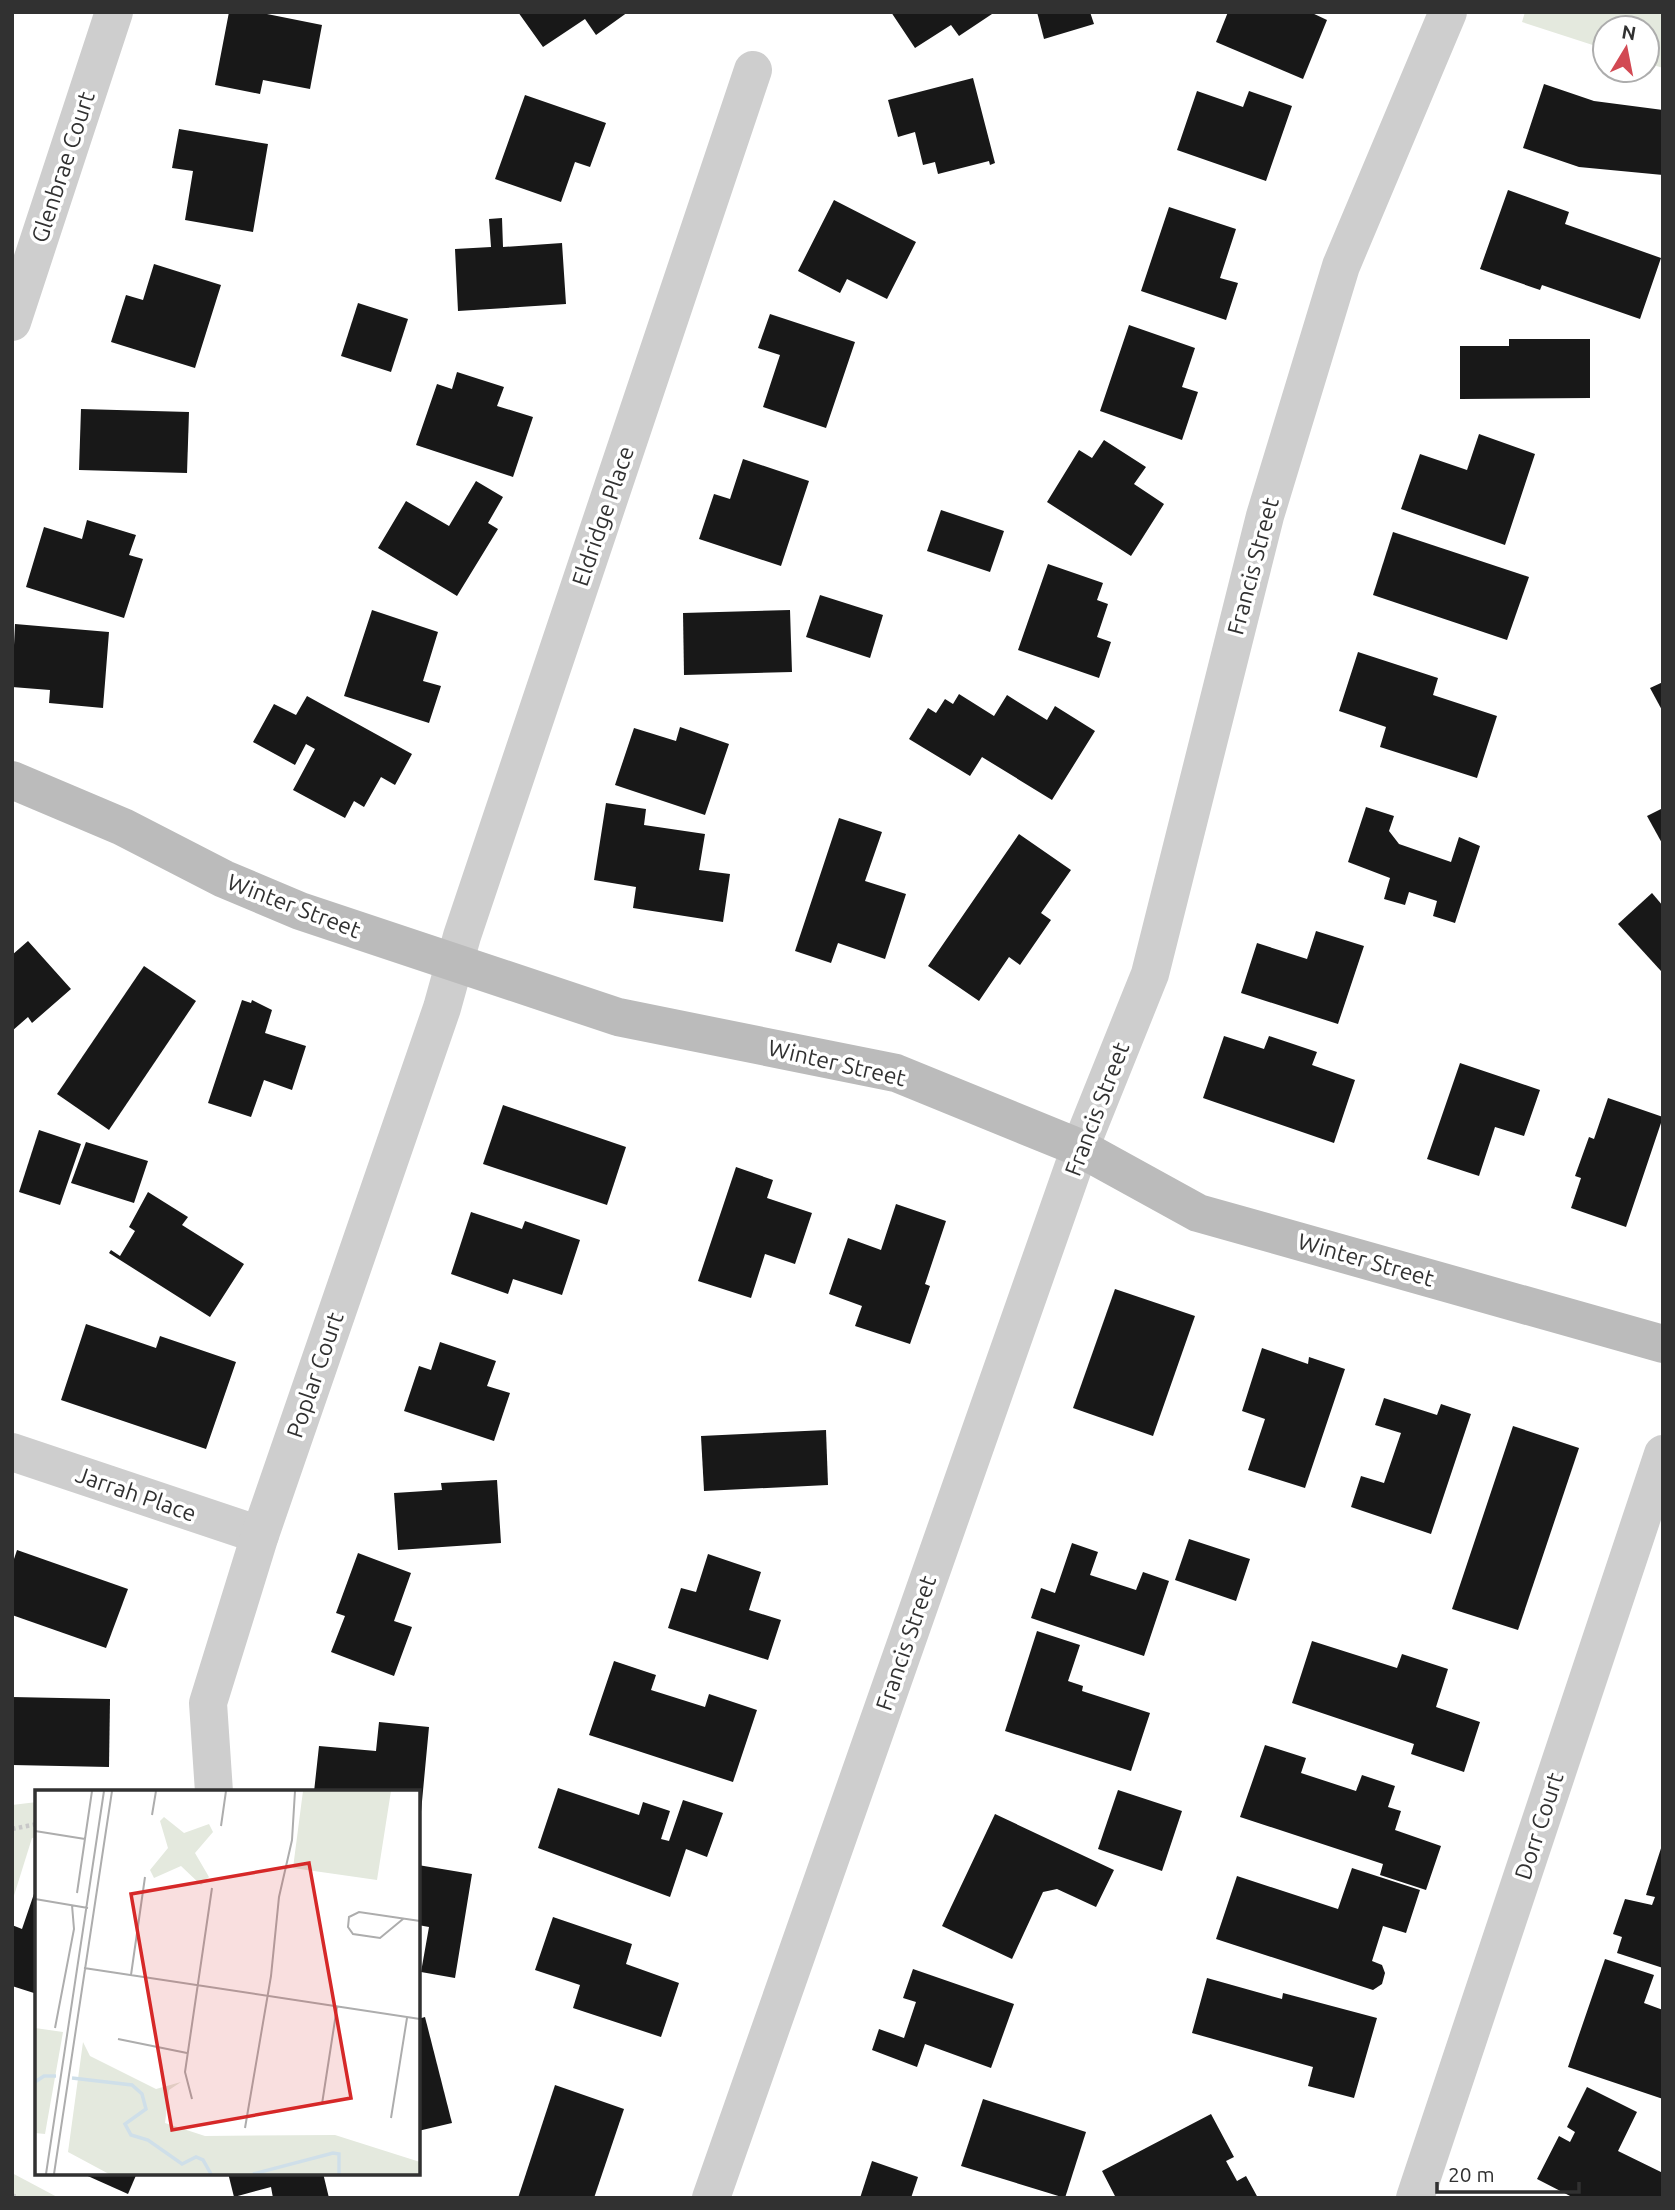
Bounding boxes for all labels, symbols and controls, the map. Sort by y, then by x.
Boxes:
north arrow [1591,14,1661,84]
text: N [1620,20,1638,44]
street label: Glenbrae Court [26,88,99,246]
street label: Eldridge Place [567,443,638,589]
street label: Francis Street [1222,494,1283,637]
street label: Winter Street [224,869,364,942]
street label: Winter Street [766,1035,908,1090]
street label: Francis Street [1060,1038,1133,1179]
street label: Winter Street [1295,1228,1437,1291]
street label: Poplar Court [281,1309,348,1441]
street label: Jarrah Place [73,1461,200,1526]
street label: Francis Street [871,1572,940,1714]
street label: Dorr Court [1510,1769,1568,1882]
inset map [35,1790,420,2175]
scale bar [1437,2150,1579,2194]
text: 20 m [1448,2162,1495,2186]

